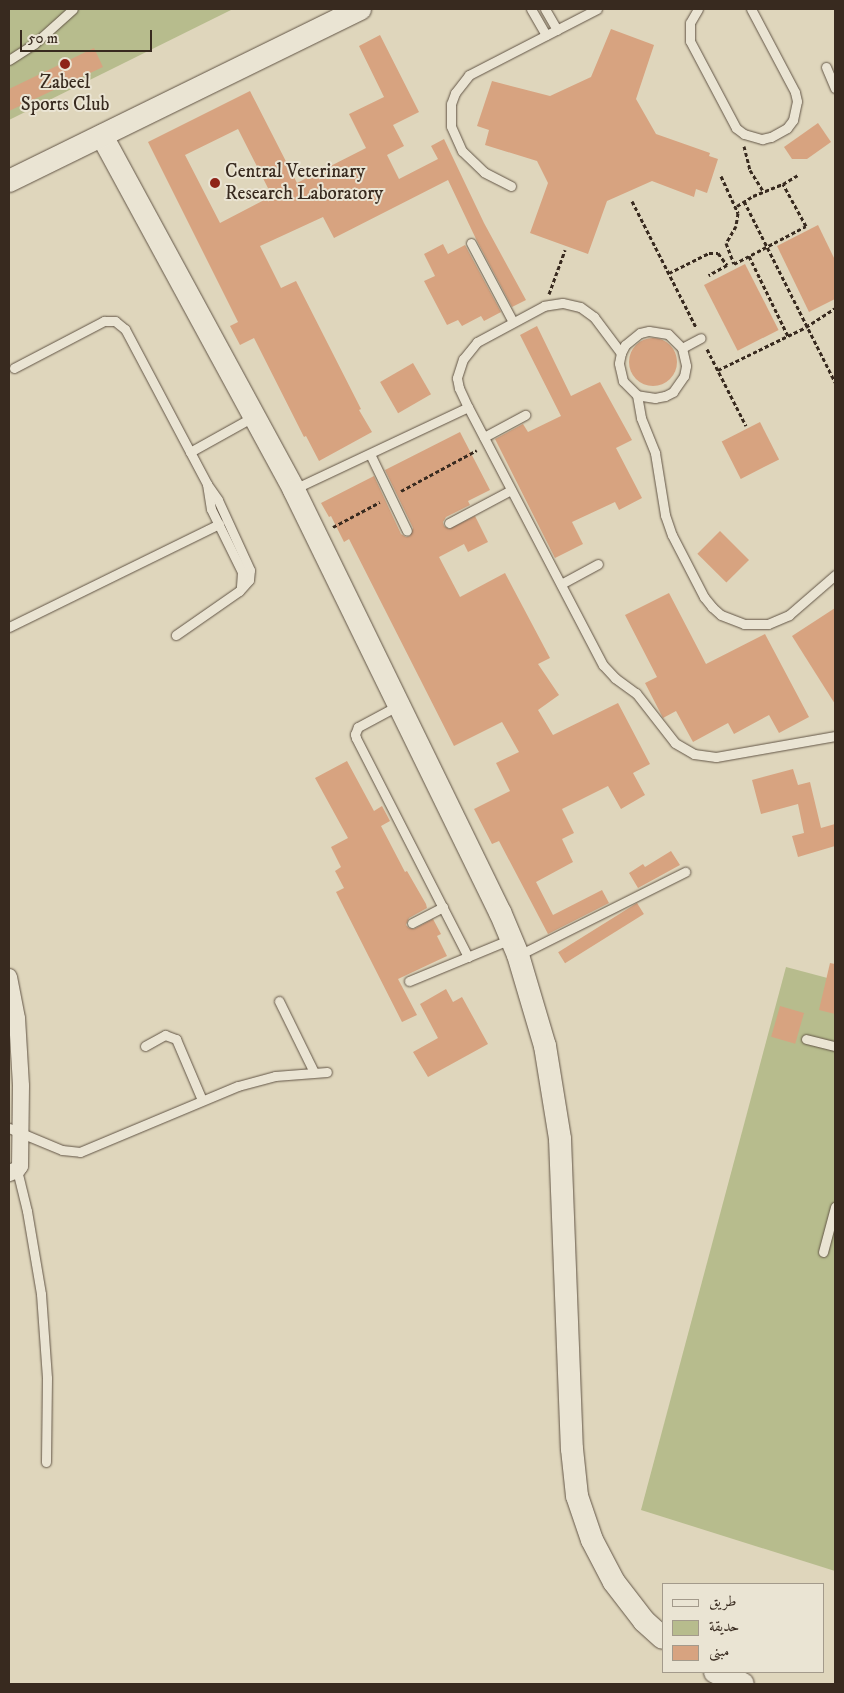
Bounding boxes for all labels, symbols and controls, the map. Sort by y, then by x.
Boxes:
scale bar [22,20,155,52]
text: 50 m [28,29,58,48]
marker: Zabeel Sports Club [59,58,71,70]
place label: Zabeel Sports Club [21,72,109,116]
place label: Central Veterinary Research Laboratory [225,161,383,205]
marker: Central Veterinary Research Laboratory [209,177,221,189]
legend [662,1583,824,1673]
text: طريق [709,1592,736,1611]
text: حديقة [709,1617,739,1636]
text: مبنى [709,1642,729,1661]

